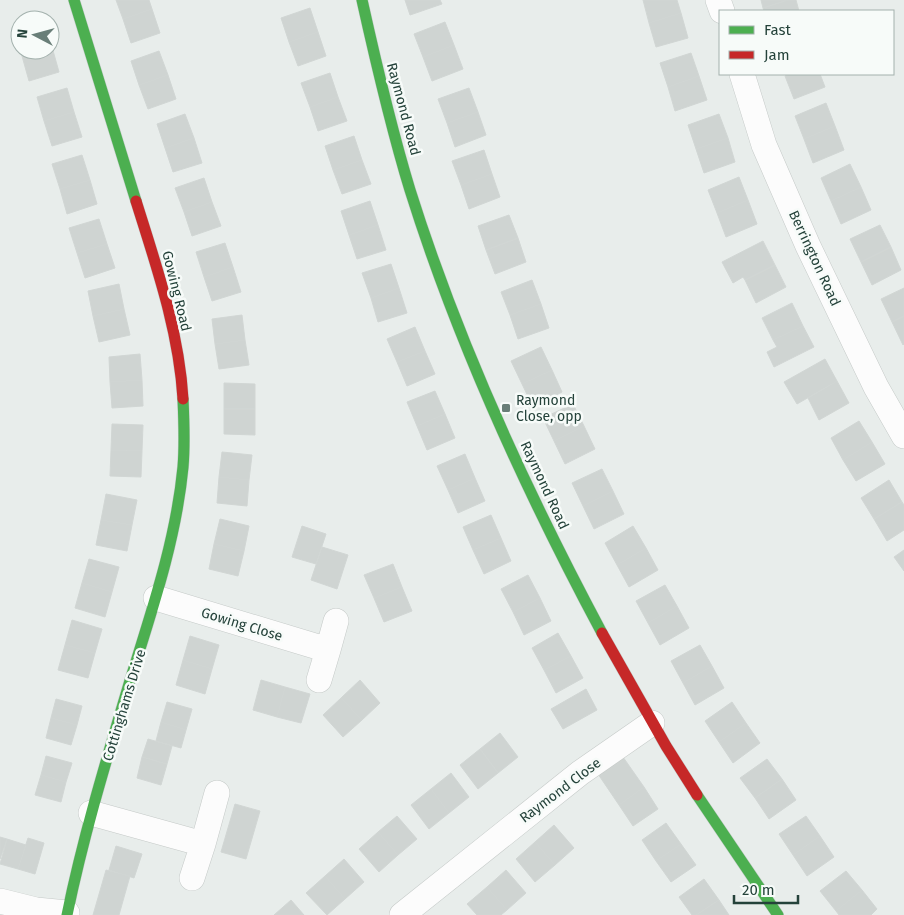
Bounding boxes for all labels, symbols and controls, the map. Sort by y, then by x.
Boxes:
north arrow [10,10,60,60]
legend [719,10,894,75]
text: Fast [764,21,791,39]
text: N [14,28,32,39]
text: Jam [764,46,790,64]
street label: Raymond Road [383,61,424,157]
street label: Berrington Road [785,208,844,309]
street label: Gowing Road [158,249,195,333]
place label: Raymond Close, opp [516,392,582,425]
marker: Raymond Close, opp [500,402,512,414]
street label: Raymond Road [517,438,572,532]
street label: Gowing Close [199,604,285,645]
street label: Cottinghams Drive [99,647,150,763]
street label: Raymond Close [516,754,604,826]
scale bar [734,872,798,904]
text: 20 m [742,881,775,899]

